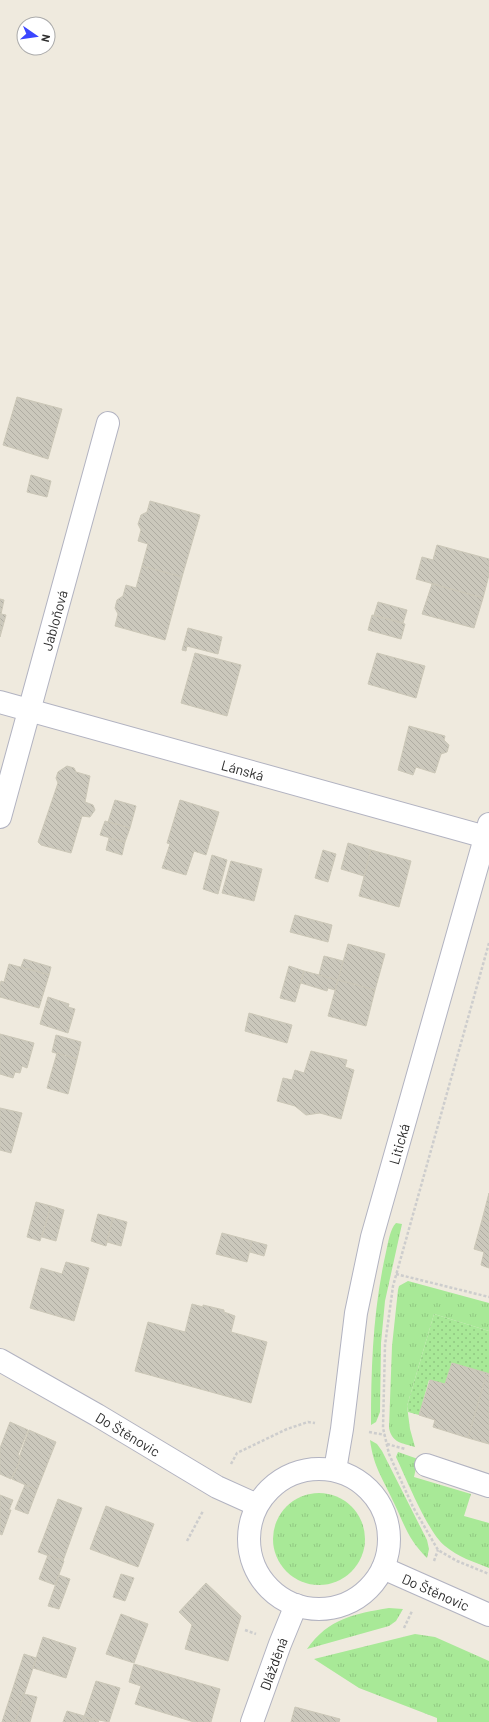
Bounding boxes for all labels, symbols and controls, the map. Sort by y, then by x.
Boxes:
north arrow [16,16,56,56]
text: N [39,33,53,43]
street label: Jabloňová [38,588,70,653]
street label: Lánská [220,756,266,784]
street label: Litická [385,1121,412,1166]
street label: Do Štěnovic [93,1408,164,1460]
street label: Do Štěnovic [400,1569,472,1614]
street label: Dlážděná [256,1635,290,1692]

